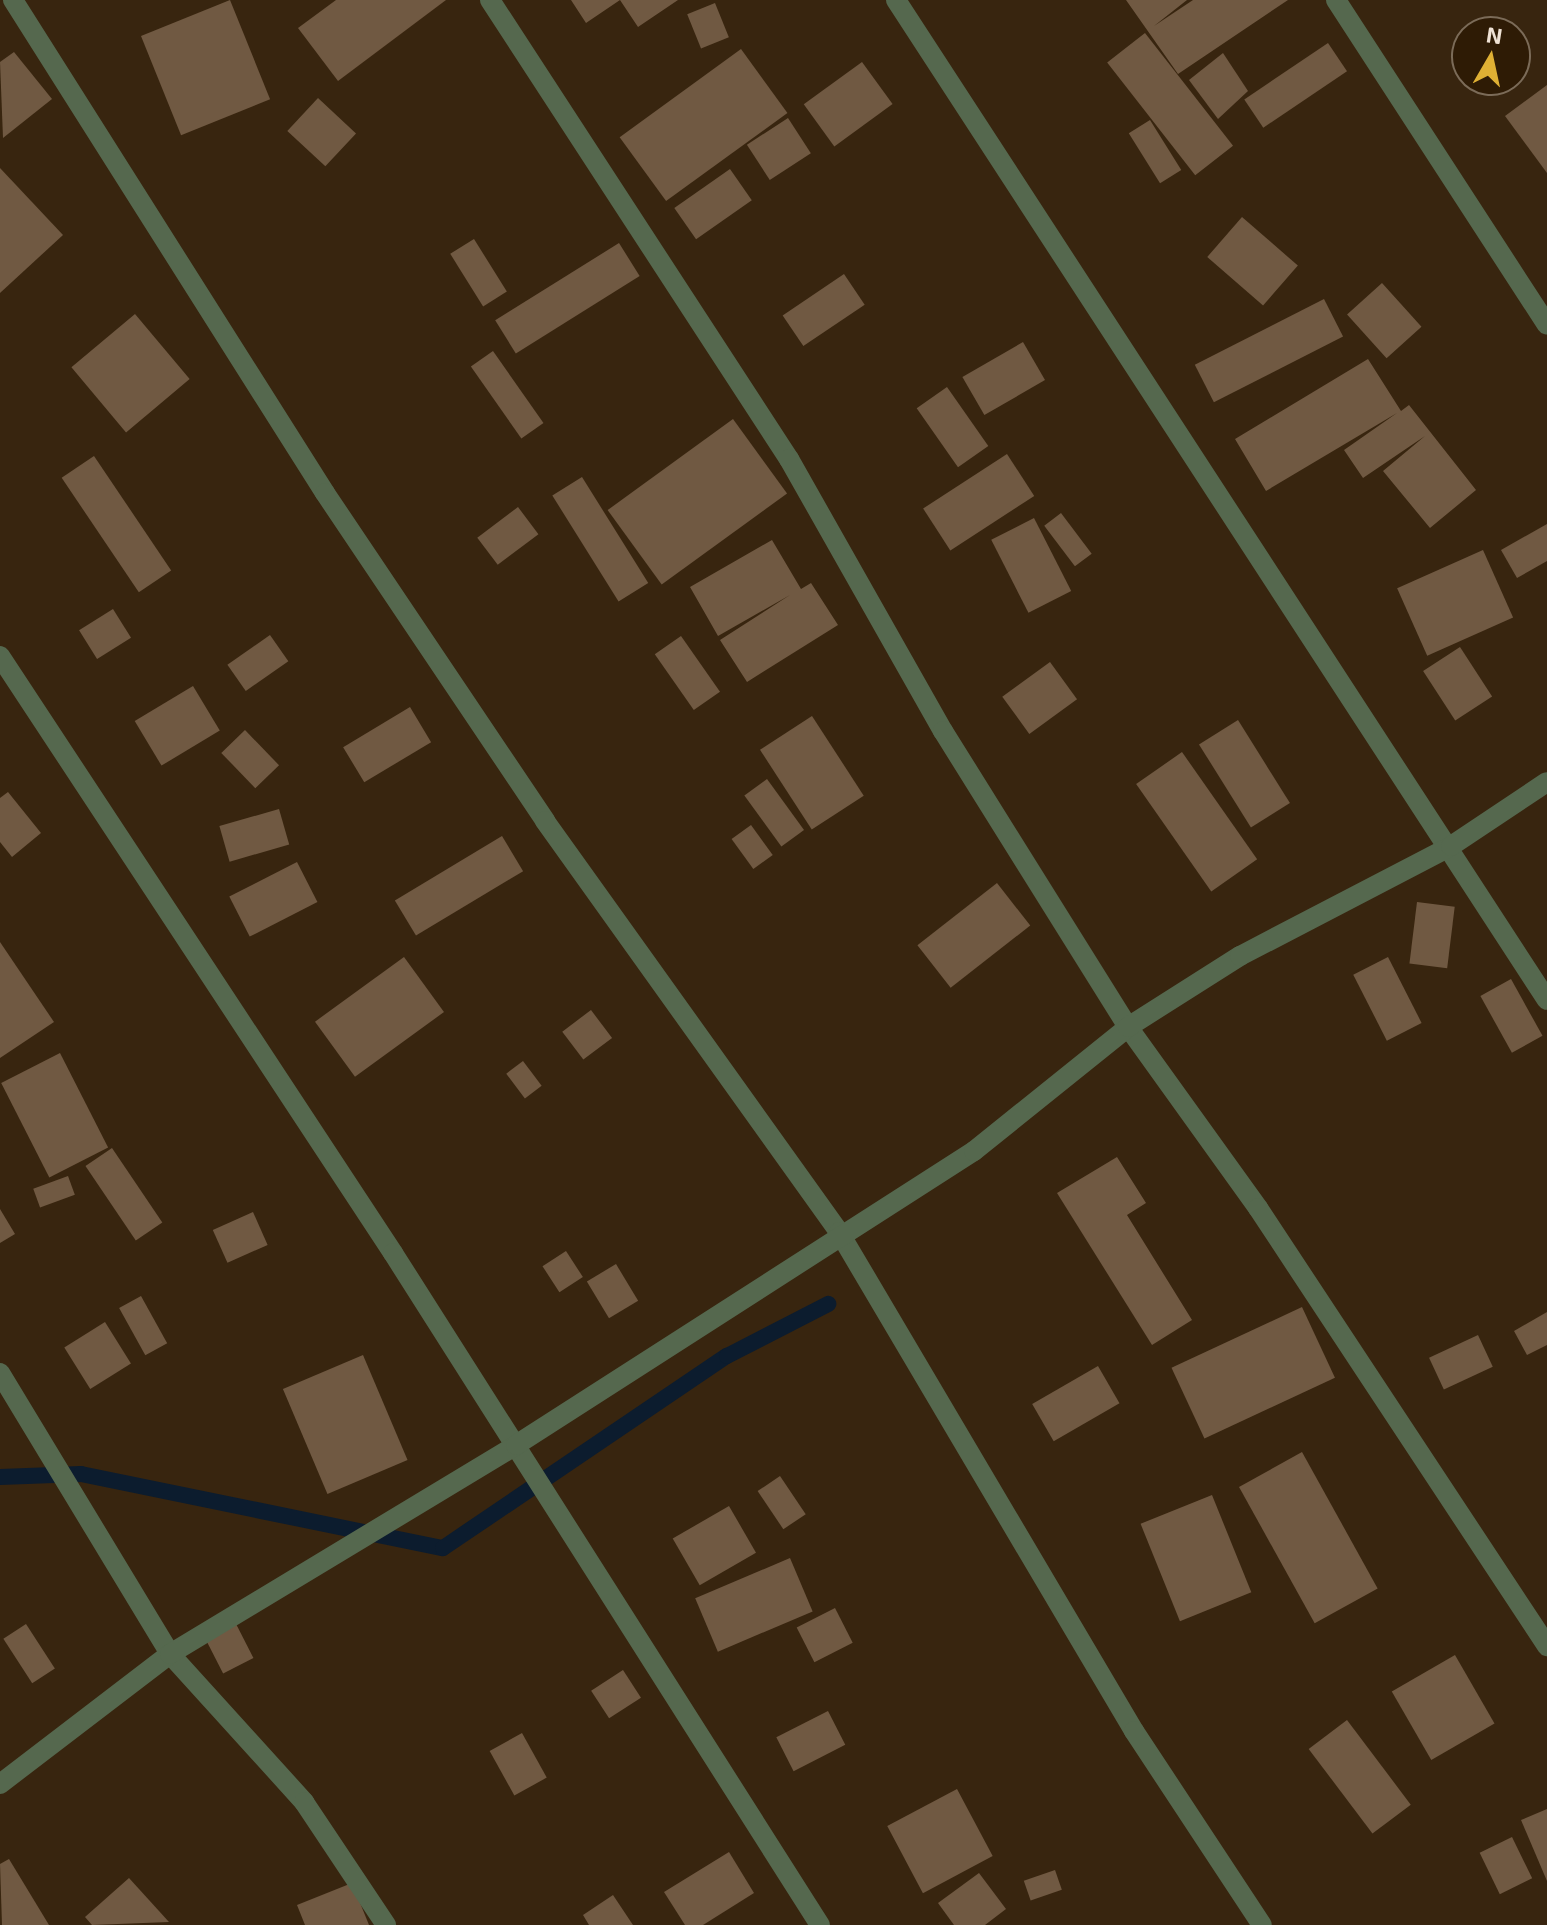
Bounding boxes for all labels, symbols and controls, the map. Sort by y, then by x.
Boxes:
north arrow [1451,16,1531,96]
text: N [1485,20,1504,48]

